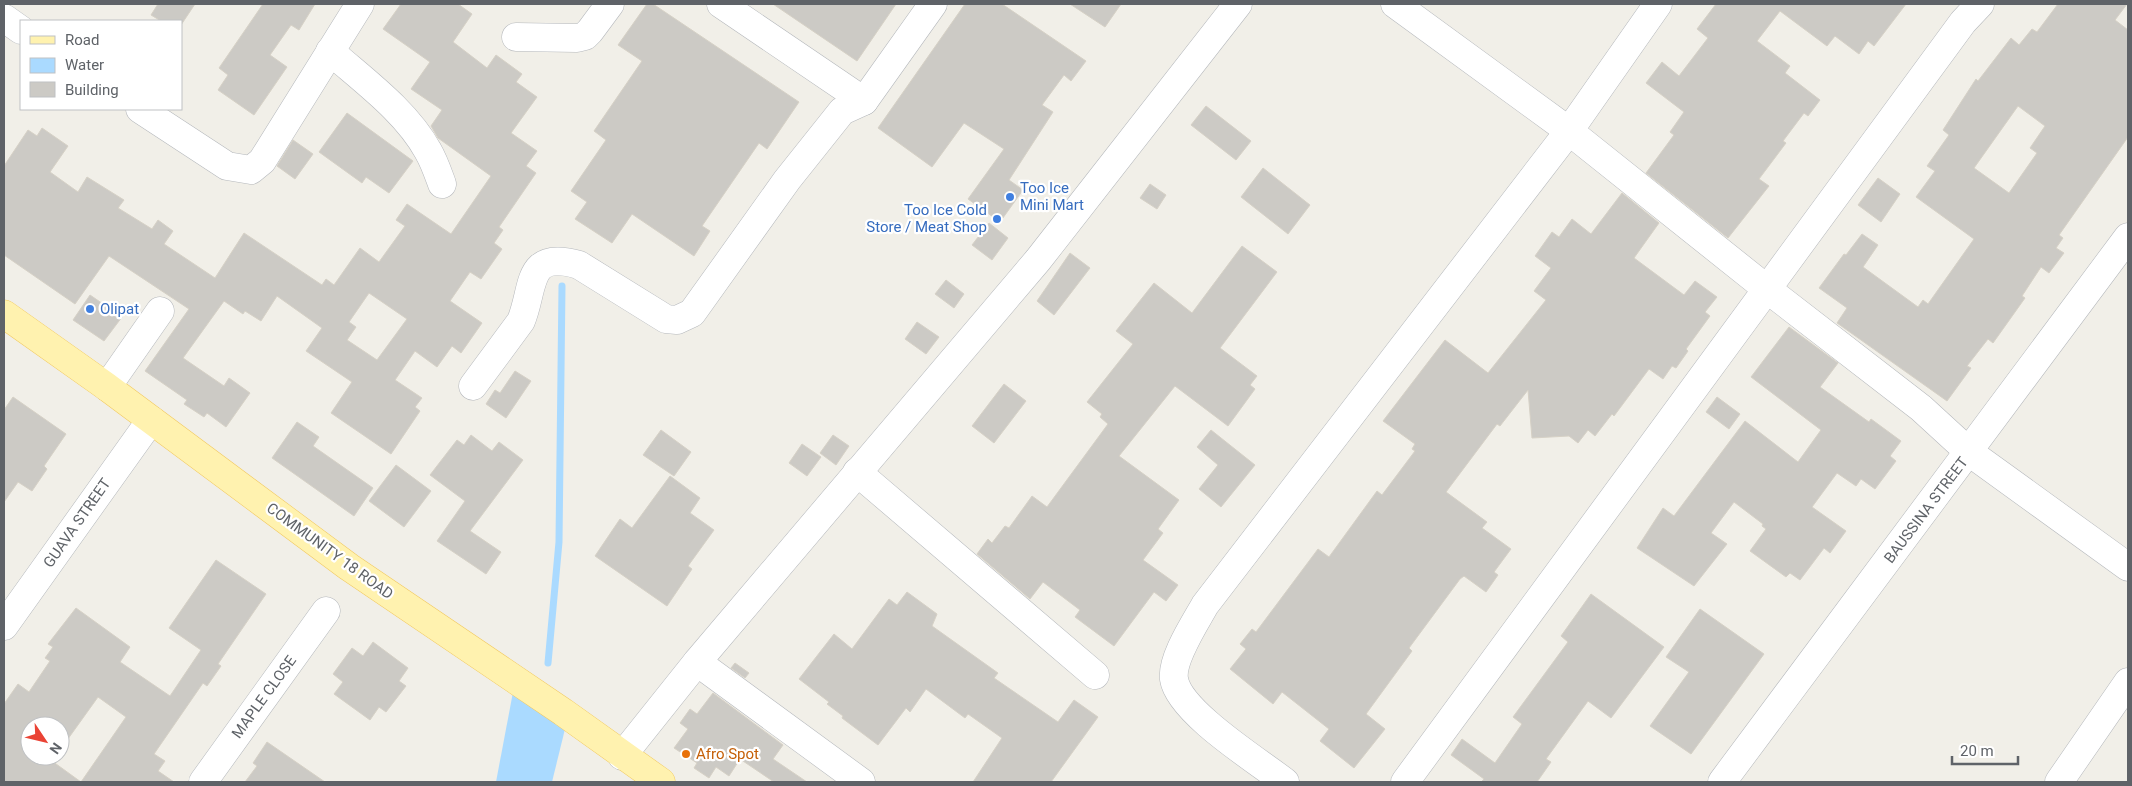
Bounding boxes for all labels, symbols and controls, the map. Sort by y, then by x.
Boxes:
legend [20,20,182,110]
text: Road [65,31,99,49]
text: Water [65,56,104,74]
text: Building [65,81,119,99]
place label: Too Ice Mini Mart [1020,179,1084,214]
marker: Too Ice Mini Mart [1004,191,1016,203]
place label: Too Ice Cold Store / Meat Shop [866,201,987,236]
marker: Too Ice Cold Store / Meat Shop [991,213,1003,225]
place label: Olipat [100,300,139,318]
marker: Olipat [84,303,96,315]
street label: BAUSSINA STREET [1880,453,1972,567]
street label: GUAVA STREET [40,475,114,571]
street label: COMMUNITY 18 ROAD [263,499,397,603]
street label: MAPLE CLOSE [228,652,300,742]
north arrow [20,716,70,766]
scale bar [1952,734,2018,766]
text: N [46,740,65,757]
text: 20 m [1960,742,1994,760]
place label: Afro Spot [696,745,759,763]
marker: Afro Spot [680,748,692,760]

